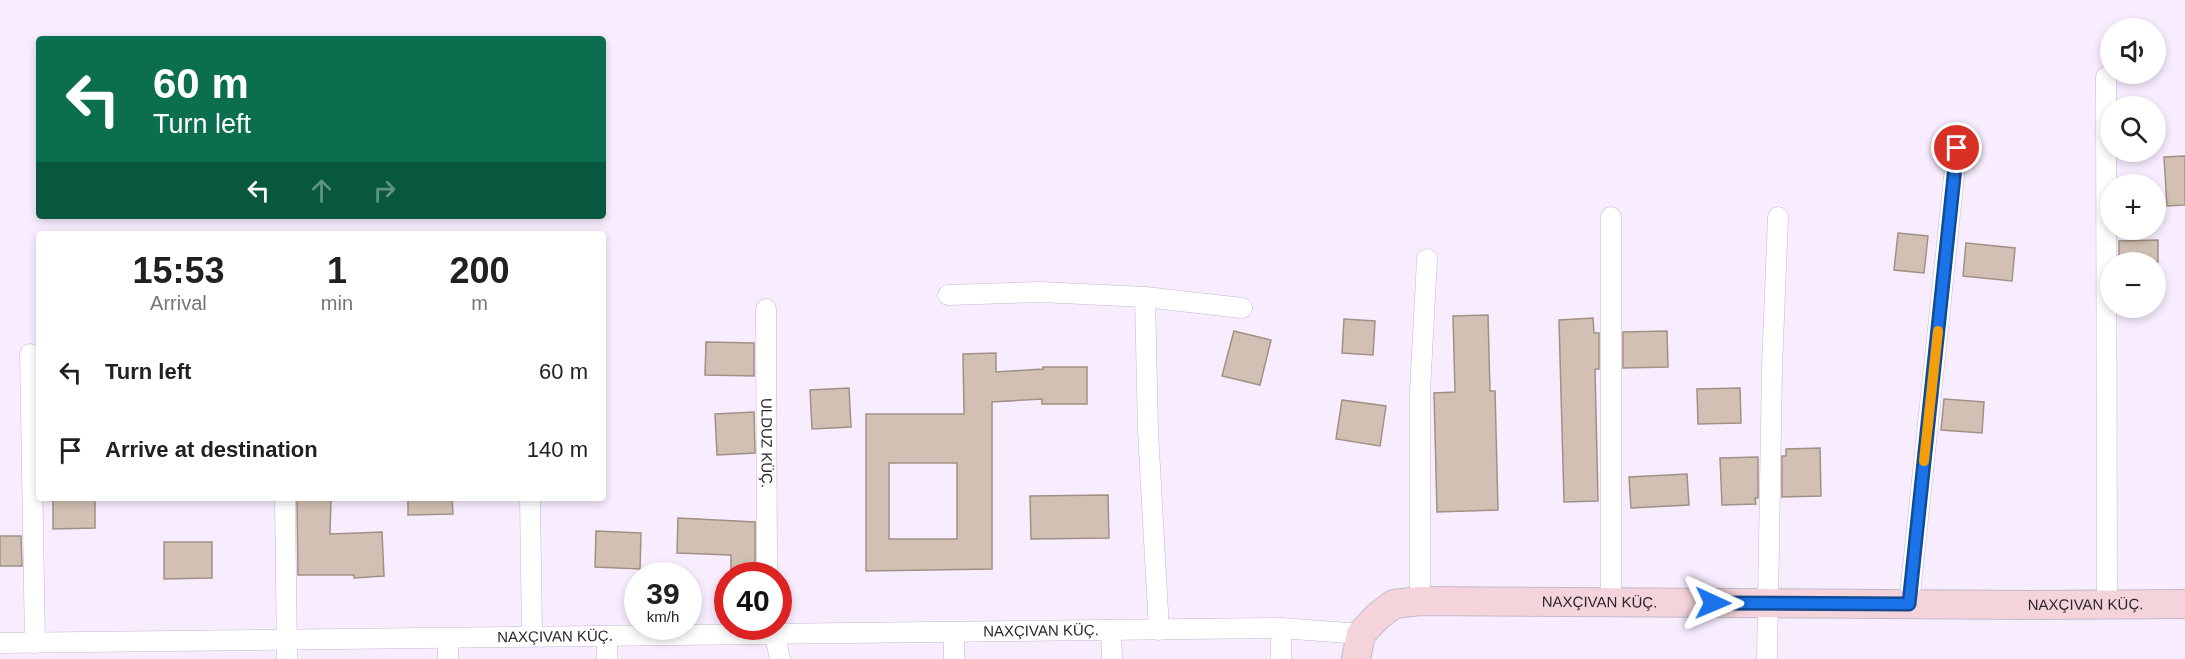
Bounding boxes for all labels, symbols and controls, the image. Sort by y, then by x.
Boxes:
map controls [2100,18,2166,318]
button: sound [2100,18,2166,84]
icon: left [54,60,132,138]
text: 60 m [153,60,249,107]
button: search [2100,96,2166,162]
text: Turn left [153,109,251,139]
pin [1931,122,1982,173]
icon: arrive [1940,131,1973,164]
icon: left [242,174,275,207]
icon: ahead [305,174,338,207]
icon: right [368,174,401,207]
button: + [2100,174,2166,240]
text: 15:53 [132,250,224,291]
text: 1 [327,250,347,291]
text: 200 [449,250,510,291]
button: − [2100,252,2166,318]
text: Arrival [150,292,207,314]
text: min [321,292,353,314]
text: m [471,292,488,314]
icon: left [54,356,87,389]
text: Turn left [105,359,191,384]
text: 60 m [539,359,588,384]
street label: ULDUZ KÜÇ. [758,398,776,488]
icon: arrive [54,434,87,467]
text: Arrive at destination [105,437,318,462]
text: 140 m [527,437,588,462]
speed limit sign: 40 [714,562,792,640]
position arrow [1681,571,1745,635]
text: 39 [646,577,680,610]
street label: NAXÇIVAN KÜÇ. [1542,593,1657,611]
street label: NAXÇIVAN KÜÇ. [2028,595,2143,613]
text: km/h [647,608,679,625]
street label: NAXÇIVAN KÜÇ. [983,621,1099,639]
street label: NAXÇIVAN KÜÇ. [497,627,613,645]

